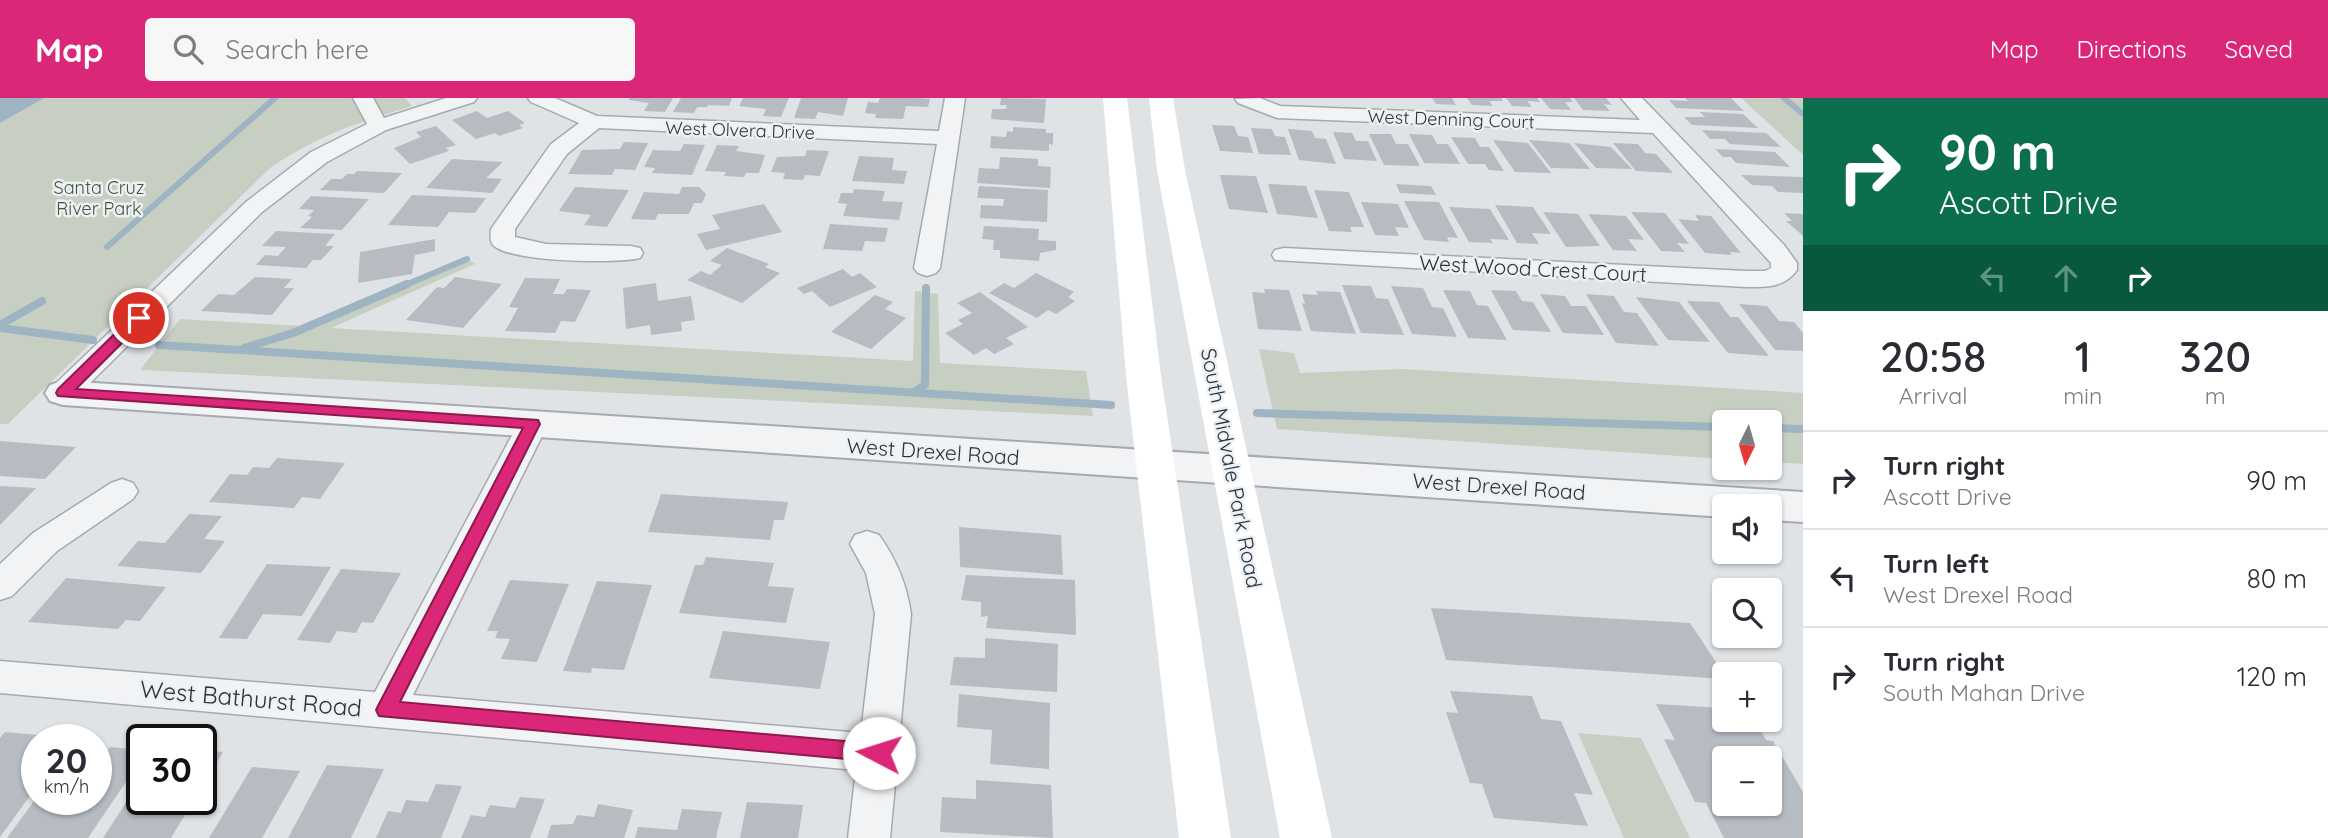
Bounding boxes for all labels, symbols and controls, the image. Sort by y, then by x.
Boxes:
search box [145,18,635,81]
text: Map [35,29,103,70]
icon: search [169,30,207,68]
text: Search here [225,33,369,66]
text: Map [1990,34,2039,64]
text: Directions [2077,34,2187,64]
text: Saved [2225,34,2293,64]
street label: West Denning Court [1367,105,1535,133]
street label: West Olvera Drive [665,116,815,144]
text: 90 m [1939,121,2056,182]
icon: right [1824,126,1915,217]
park label: Santa Cruz River Park [54,176,144,220]
text: Ascott Drive [1939,182,2118,222]
street label: West Wood Crest Court [1419,249,1647,287]
icon: left [1974,259,2012,297]
icon: ahead [2047,259,2085,297]
icon: right [2120,259,2158,297]
pin [109,288,169,348]
icon: arrive [120,299,158,337]
text: 20:58 [1880,330,1986,383]
text: 1 [2075,330,2091,383]
text: 320 [2179,330,2251,383]
street label: South Midvale Park Road [1196,346,1268,590]
text: Arrival [1899,381,1968,410]
text: min [2063,381,2102,410]
text: m [2205,381,2226,410]
north arrow [1712,410,1782,480]
map controls [1712,410,1782,816]
street label: West Drexel Road [846,432,1020,470]
text: Turn right [1883,449,2005,482]
icon: right [1824,461,1862,499]
text: 90 m [2246,464,2307,497]
street label: West Drexel Road [1412,467,1586,505]
text: Ascott Drive [1883,482,2012,511]
button: sound [1712,494,1782,564]
text: Turn left [1883,547,1990,580]
icon: left [1824,559,1862,597]
text: 80 m [2247,562,2307,595]
button: search [1712,578,1782,648]
text: West Drexel Road [1883,580,2073,609]
text: Turn right [1883,645,2005,678]
icon: right [1824,657,1862,695]
text: 120 m [2237,660,2307,693]
button: + [1712,662,1782,732]
street label: West Bathurst Road [139,673,363,723]
text: South Mahan Drive [1883,678,2085,707]
position arrow [842,716,916,790]
speed limit sign: 30 [126,724,217,815]
text: 20 [46,738,87,782]
button: − [1712,746,1782,816]
text: km/h [44,775,89,798]

